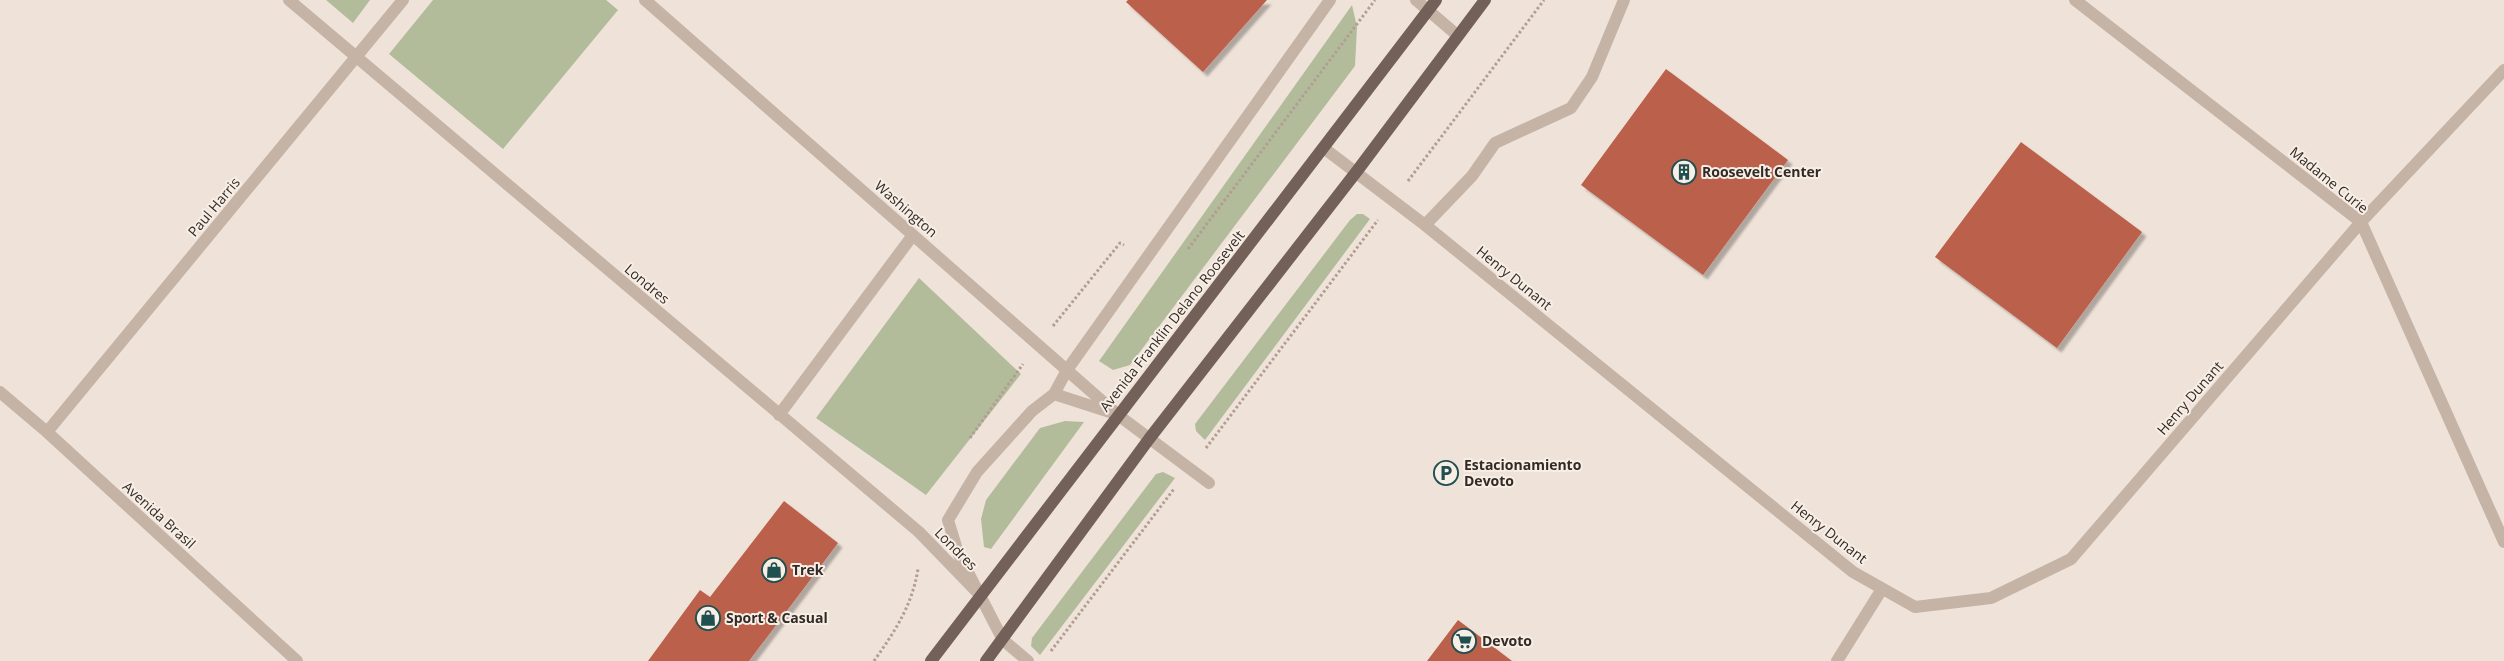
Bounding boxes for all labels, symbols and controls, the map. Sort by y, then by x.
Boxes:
street label: Madame Curie [2286,142,2373,217]
building icon: Roosevelt Center [1671,159,1697,185]
place label: Roosevelt Center [1702,162,1822,181]
street label: Paul Harris [183,173,244,240]
street label: Washington [871,176,942,241]
street label: Avenida Franklin Delano Roosevelt [1095,226,1248,415]
street label: Henry Dunant [1473,241,1556,314]
street label: Londres [621,259,674,308]
street label: Henry Dunant [2152,357,2227,439]
place label: Estacionamiento Devoto [1464,455,1582,490]
parking icon: Estacionamiento Devoto [1433,460,1459,486]
street label: Avenida Brasil [119,477,200,552]
street label: Henry Dunant [1787,496,1871,567]
street label: Londres [931,523,982,574]
shop icon: Trek [761,557,787,583]
place label: Trek [792,560,824,579]
shop icon: Sport & Casual [695,605,721,631]
place label: Sport & Casual [726,608,828,627]
supermarket icon: Devoto [1451,628,1477,654]
place label: Devoto [1482,631,1532,650]

